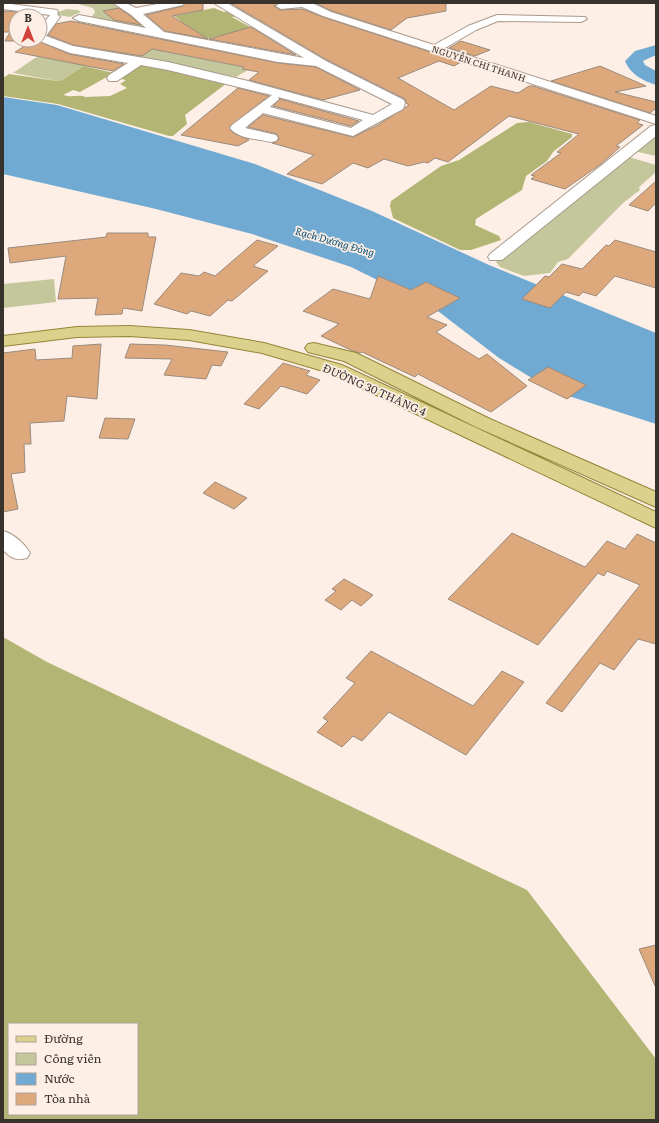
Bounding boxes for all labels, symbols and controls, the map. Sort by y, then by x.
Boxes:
north arrow [8,8,48,48]
text: B [24,9,32,25]
street label: NGUYỄN CHÍ THANH [430,41,528,85]
water label: Rạch Dương Đông [294,223,376,259]
street label: ĐƯỜNG 30 THÁNG 4 [321,359,429,419]
legend [8,1023,138,1115]
text: Đường [44,1029,83,1047]
text: Công viên [44,1049,102,1067]
text: Nước [44,1069,75,1087]
text: Tòa nhà [44,1089,91,1107]

